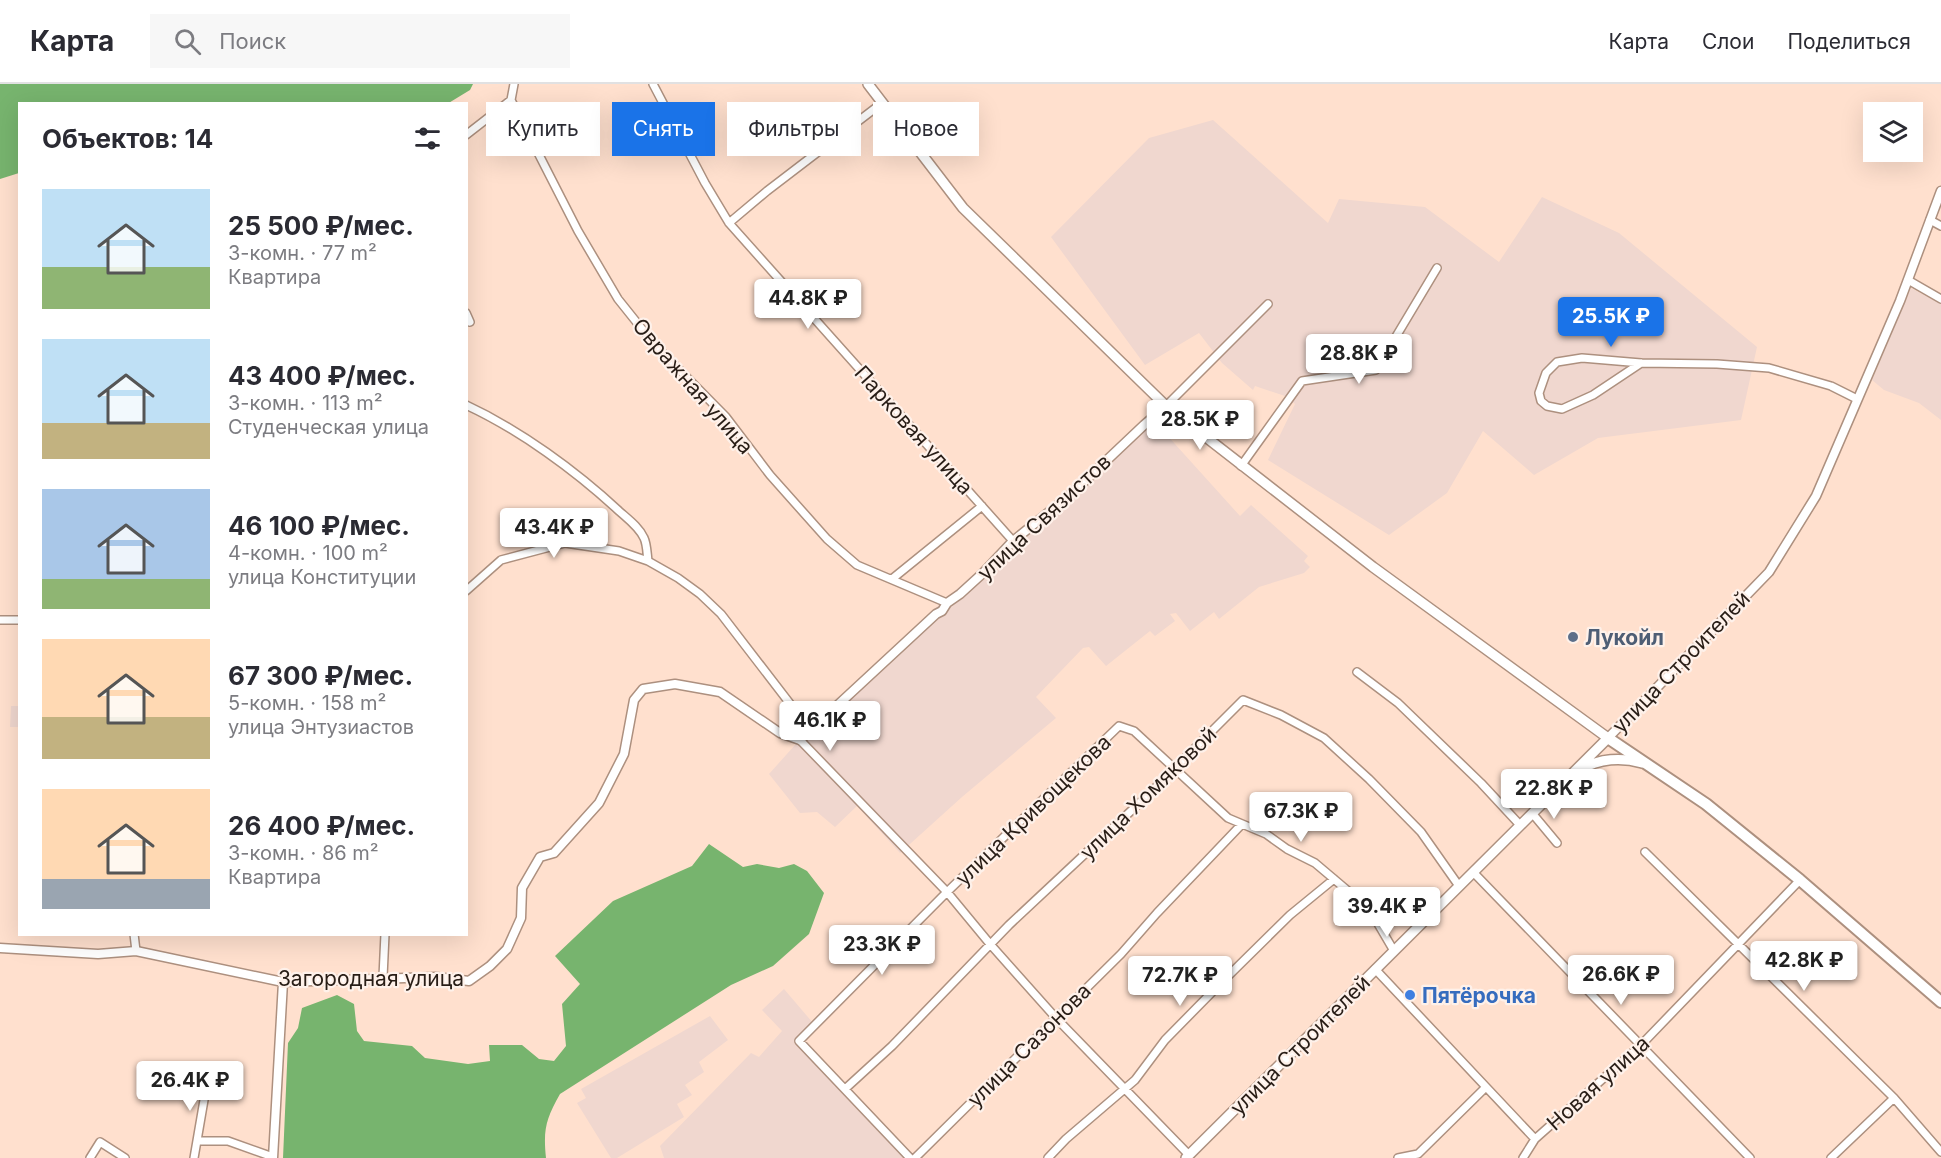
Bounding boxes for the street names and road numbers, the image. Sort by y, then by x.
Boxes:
street label: Овражная улица [627,313,759,459]
street label: Парковая улица [850,360,978,500]
street label: улица Связистов [972,449,1116,585]
street label: улица Строителей [1607,586,1755,738]
street label: улица Хомяковой [1075,721,1221,865]
street label: улица Кривощекова [950,729,1116,891]
street label: Загородная улица [278,966,464,991]
street label: улица Строителей [1225,970,1375,1120]
street label: улица Сазонова [962,978,1096,1112]
street label: Новая улица [1542,1031,1654,1135]

